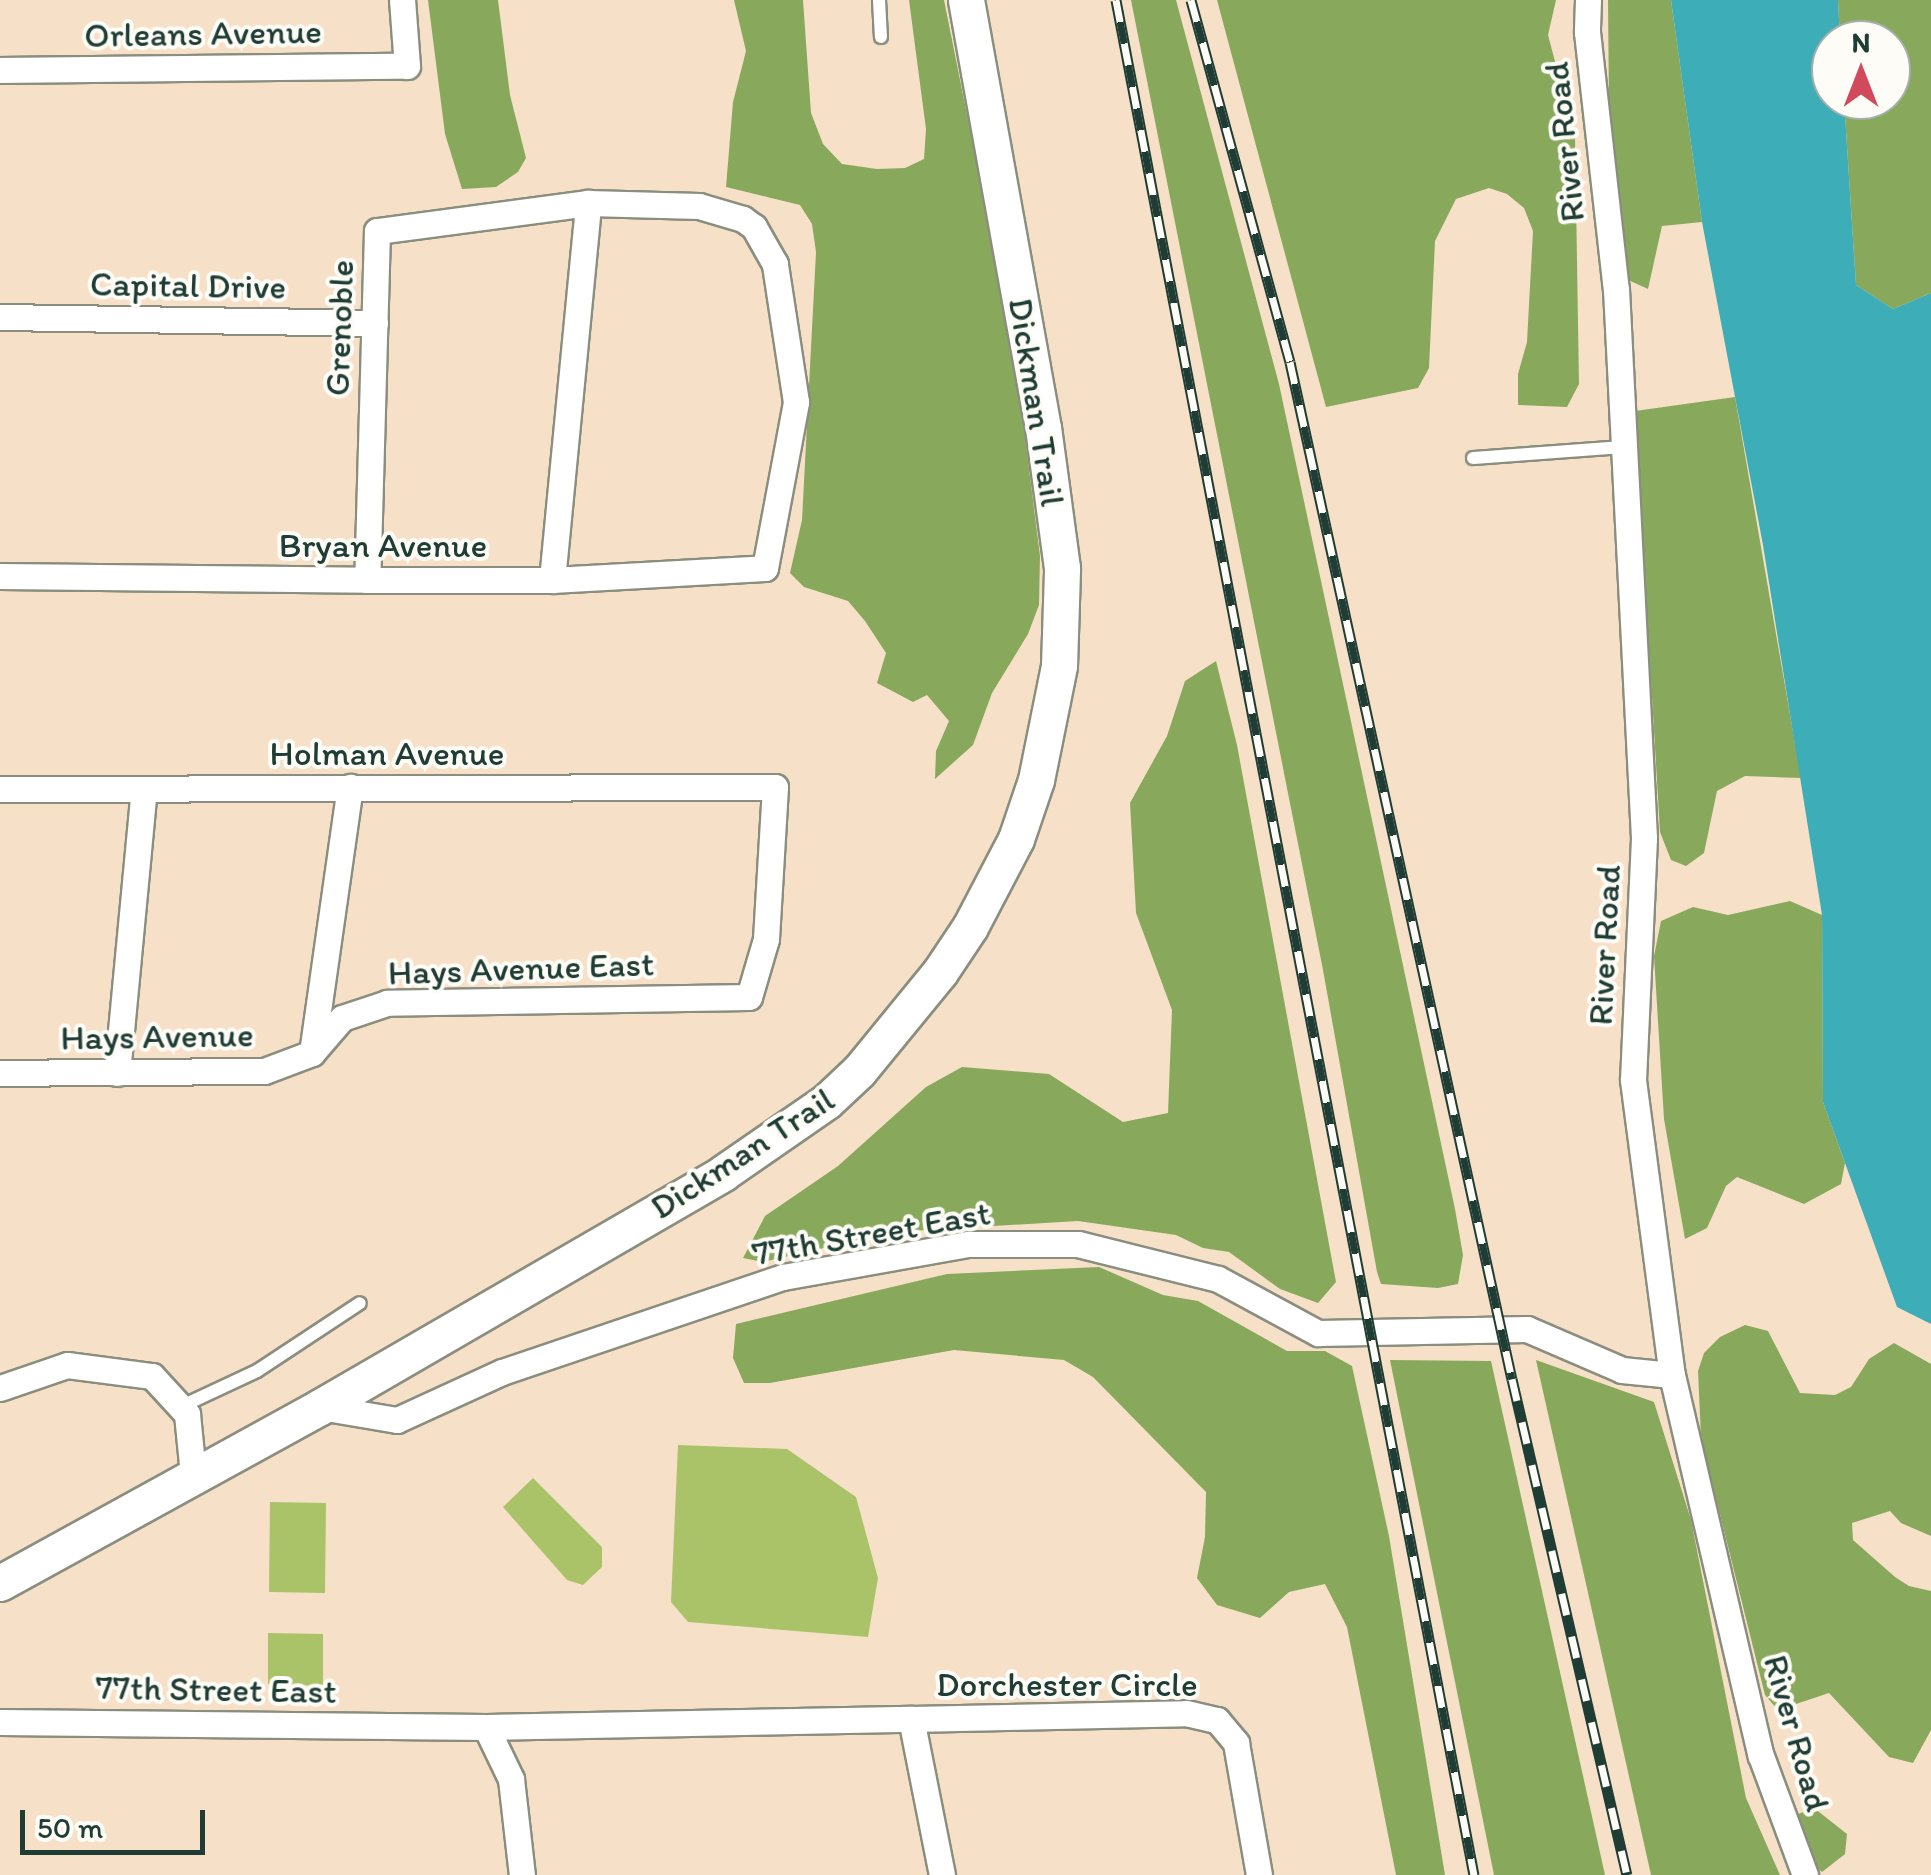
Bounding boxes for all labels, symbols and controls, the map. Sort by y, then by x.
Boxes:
street label: Orleans Avenue [85,10,321,56]
north arrow [1811,20,1911,120]
text: N [1852,25,1870,59]
street label: River Road [1535,61,1593,223]
street label: Grenoble [316,259,362,397]
street label: Capital Drive [90,262,286,308]
street label: Dickman Trail [1000,296,1074,508]
street label: Bryan Avenue [279,524,487,566]
street label: Holman Avenue [270,732,504,774]
street label: River Road [1579,864,1629,1026]
street label: Hays Avenue East [388,942,654,994]
street label: Hays Avenue [61,1013,253,1059]
street label: Dickman Trail [643,1079,841,1227]
street label: 77th Street East [749,1191,993,1275]
street label: River Road [1755,1651,1839,1815]
street label: Dorchester Circle [936,1663,1198,1705]
street label: 77th Street East [96,1666,336,1712]
scale bar [25,1790,210,1852]
text: 50 m [37,1809,103,1846]

